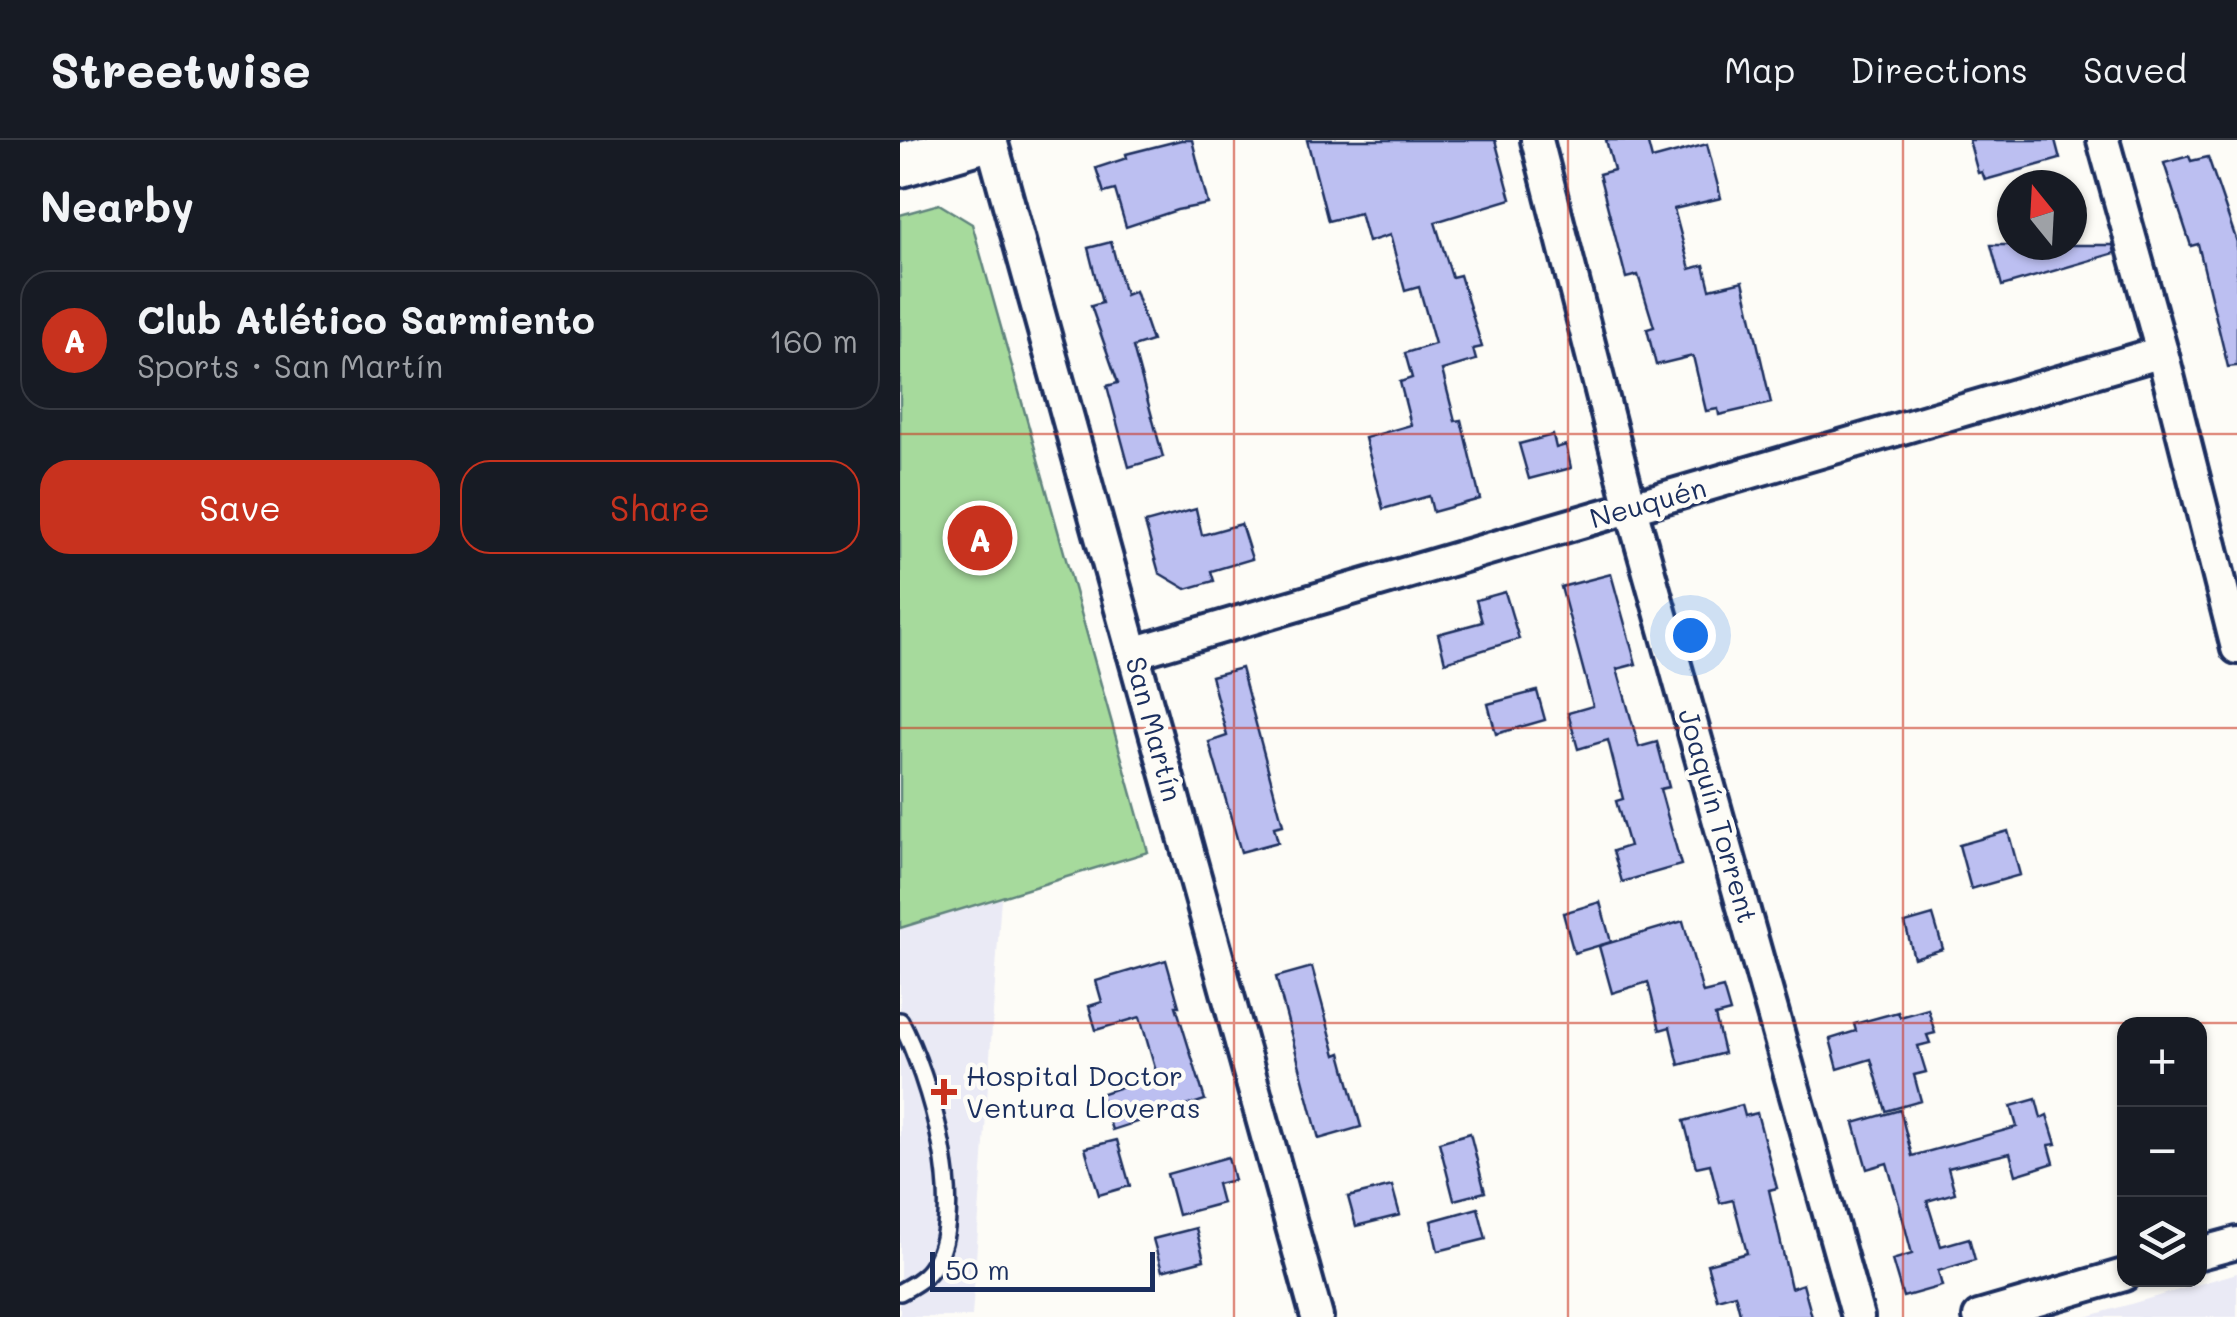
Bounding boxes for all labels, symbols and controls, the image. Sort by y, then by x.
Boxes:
text: Streetwise [50,38,311,100]
text: Map [1724,46,1795,92]
text: Directions [1850,46,2028,92]
text: Saved [2083,46,2187,92]
north arrow [1997,170,2087,260]
text: Nearby [40,178,194,233]
text: Club Atlético Sarmiento [137,294,595,344]
text: A [63,319,86,361]
text: 160 m [769,319,858,361]
text: Sports · San Martín [137,344,443,386]
button: Save [40,460,440,554]
button: Share [460,460,860,554]
street label: Neuquén [1585,468,1710,536]
pin: A [948,500,1012,576]
your location [1665,610,1716,661]
street label: San Martín [1118,653,1192,805]
street label: Joaquín Torrent [1671,704,1767,927]
map controls [2117,1017,2207,1287]
button: + [2117,1017,2207,1107]
place label: Hospital Doctor Ventura Lloveras [966,1057,1201,1125]
marker: Hospital Doctor Ventura Lloveras [931,1079,957,1105]
button: − [2117,1107,2207,1197]
button: layers [2117,1197,2207,1287]
scale bar [930,1247,1155,1292]
text: 50 m [945,1251,1010,1287]

